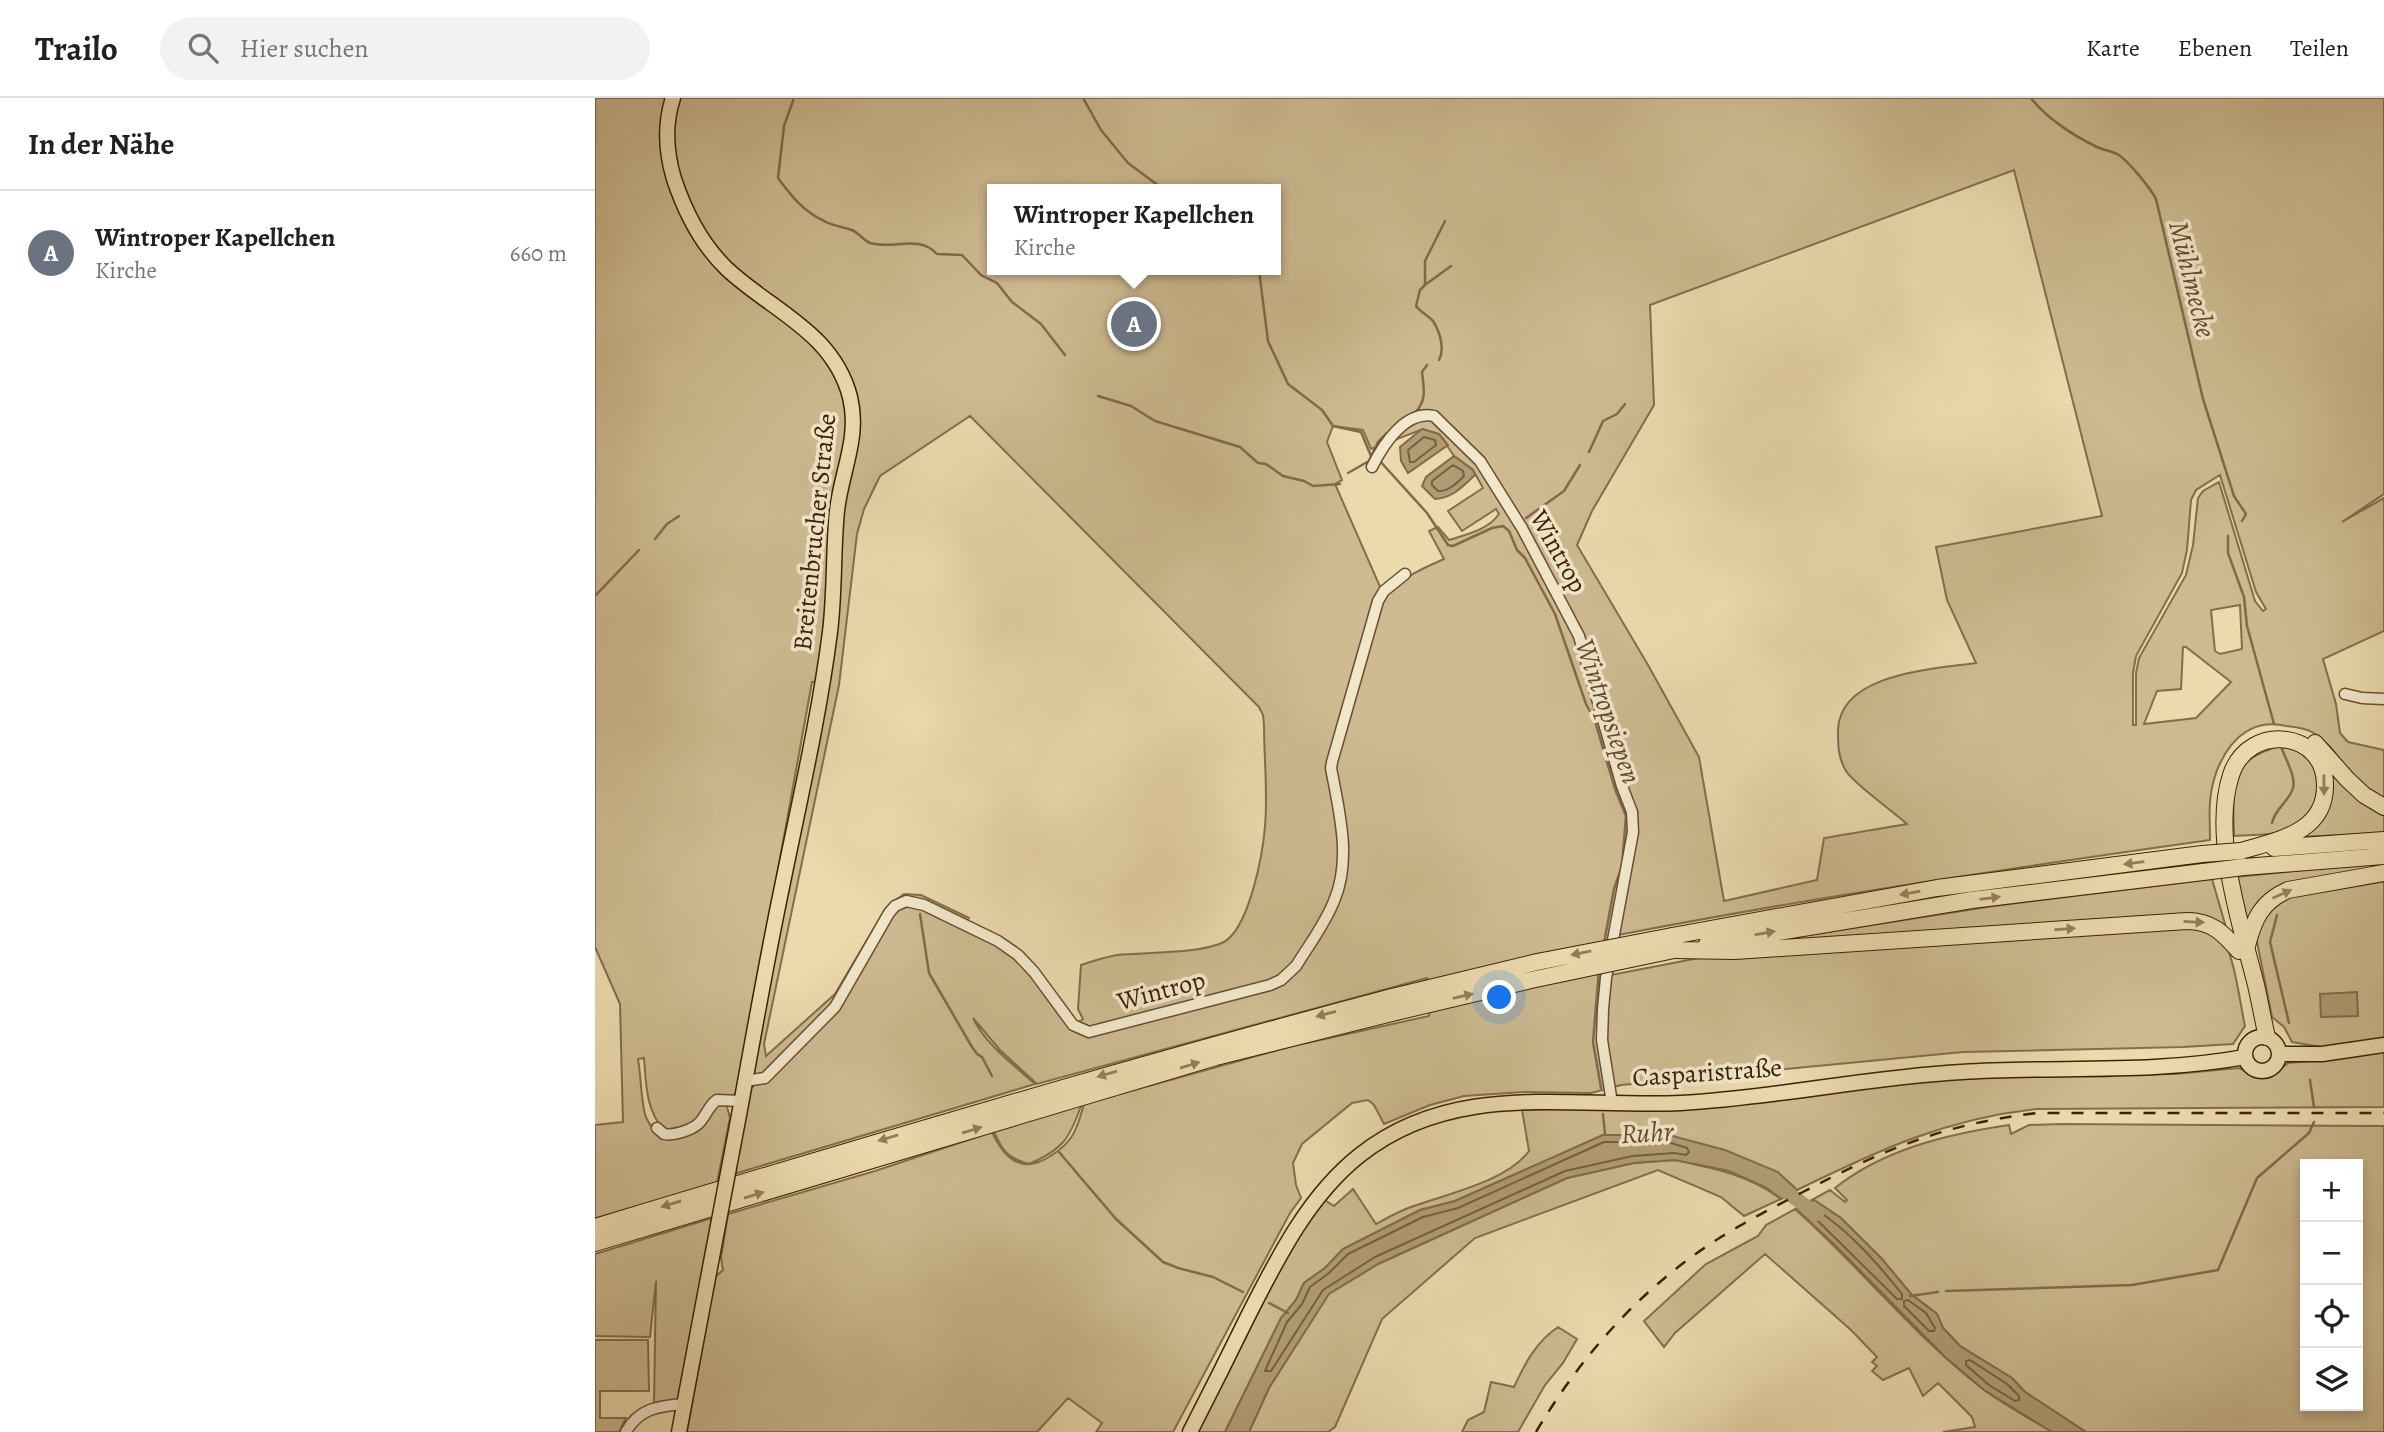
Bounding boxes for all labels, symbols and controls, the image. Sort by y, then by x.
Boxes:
search box [160,17,650,80]
text: Trailo [35,26,118,71]
icon: search [184,29,222,67]
text: Hier suchen [240,31,369,66]
text: Karte [2086,32,2140,64]
text: Ebenen [2178,32,2252,64]
text: Teilen [2290,32,2349,64]
text: In der Nähe [28,124,174,164]
popup [987,184,1281,275]
text: Wintroper Kapellchen [1014,197,1254,232]
water label: Mühlmecke [2159,217,2225,342]
text: Wintroper Kapellchen [95,220,335,255]
text: Kirche [1014,232,1076,263]
text: A [44,238,58,269]
text: 660 m [510,238,567,269]
text: Kirche [95,255,157,286]
pin: A [1111,298,1157,350]
street label: Breitenbrucher Straße [785,412,844,652]
street label: Wintrop [1521,503,1596,599]
water label: Wintropsiepen [1566,634,1651,789]
one-way arrow [2318,774,2330,796]
one-way arrow [2123,857,2145,868]
one-way arrow [1899,888,1921,899]
one-way arrow [2272,888,2292,900]
one-way arrow [1979,892,2001,903]
one-way arrow [2183,917,2205,928]
one-way arrow [2055,923,2077,934]
one-way arrow [1755,927,1777,938]
one-way arrow [1570,948,1592,959]
street label: Wintrop [1112,962,1209,1019]
your location [1482,980,1516,1014]
one-way arrow [1452,990,1474,1001]
one-way arrow [1315,1009,1337,1020]
street label: Casparistraße [1631,1050,1783,1095]
one-way arrow [1180,1059,1201,1069]
one-way arrow [1096,1070,1117,1080]
water label: Ruhr [1620,1113,1676,1153]
one-way arrow [962,1124,983,1134]
one-way arrow [878,1134,899,1144]
map controls [2300,1159,2363,1411]
button: + [2300,1159,2363,1222]
one-way arrow [744,1190,765,1200]
one-way arrow [660,1200,681,1210]
button: − [2300,1222,2363,1285]
button: locate [2300,1285,2363,1348]
button: layers [2300,1348,2363,1411]

